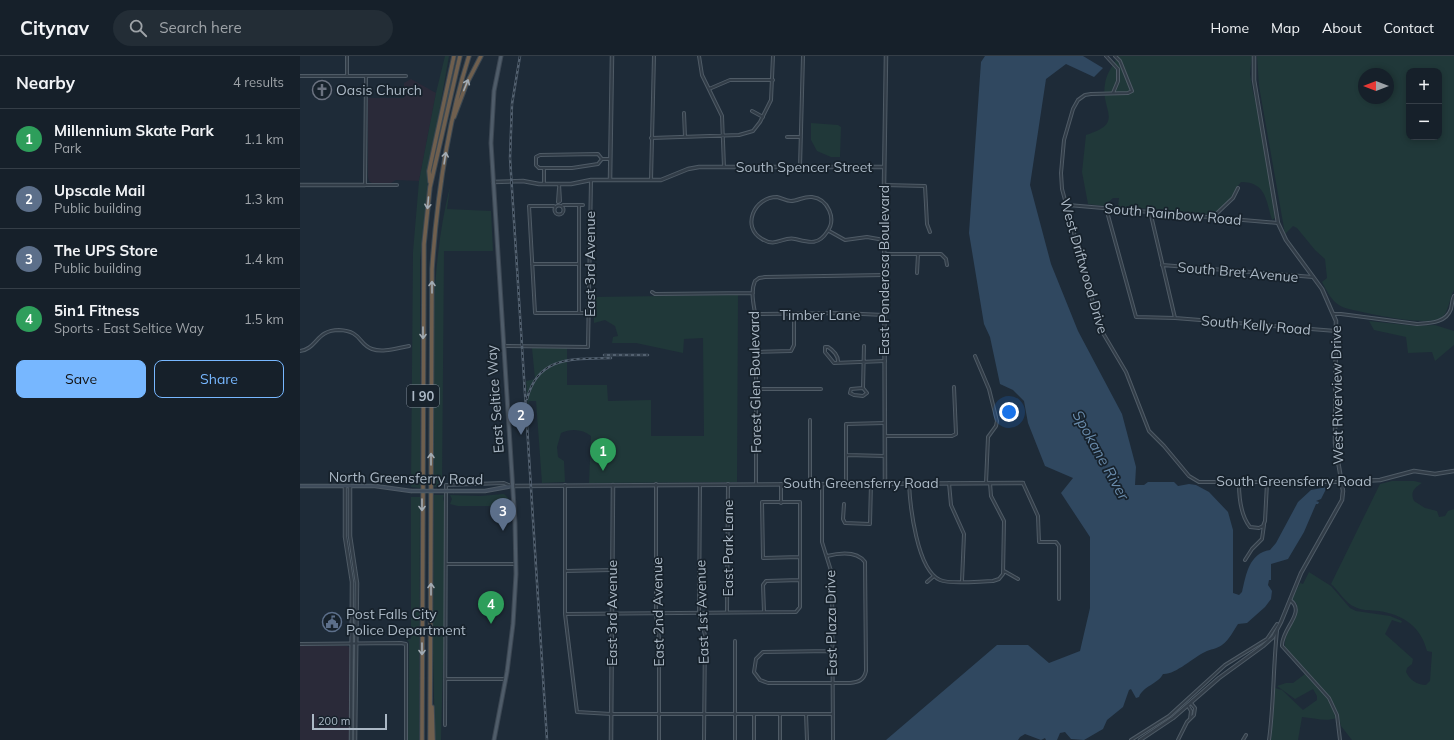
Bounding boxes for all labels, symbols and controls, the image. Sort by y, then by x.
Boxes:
search box [113,10,393,46]
text: Citynav [20,16,89,40]
icon: search [127,17,149,39]
text: Search here [159,18,242,37]
text: Home [1210,19,1249,37]
text: Map [1271,19,1300,37]
text: About [1322,19,1362,37]
text: Contact [1384,19,1434,37]
north arrow [1358,68,1394,104]
map controls [1406,68,1442,140]
button: + [1406,68,1442,104]
text: Nearby [16,72,75,93]
text: 4 results [233,74,284,90]
church icon: Oasis Church [311,79,333,101]
one-way arrow [463,80,470,92]
place label: Oasis Church [336,81,422,99]
button: − [1406,104,1442,140]
text: Millennium Skate Park [54,121,214,140]
text: 1 [25,131,33,147]
text: 1.1 km [244,131,284,147]
text: Park [54,140,81,156]
one-way arrow [441,152,449,165]
street label: South Spencer Street [736,158,872,176]
text: Upscale Mail [54,181,145,200]
street label: East Ponderosa Boulevard [875,185,893,355]
text: 2 [25,191,33,207]
text: 1.3 km [244,191,284,207]
one-way arrow [425,196,432,209]
street label: West Driftwood Drive [1056,196,1112,336]
street label: South Rainbow Road [1104,199,1242,229]
text: Public building [54,200,142,216]
street label: East 3rd Avenue [581,211,599,317]
text: The UPS Store [54,241,158,260]
text: 3 [25,251,33,267]
text: 1.4 km [244,251,284,267]
street label: South Bret Avenue [1177,258,1299,286]
text: Public building [54,260,142,276]
one-way arrow [428,281,436,294]
text: 5in1 Fitness [54,301,140,320]
street label: Timber Lane [780,306,860,324]
text: 4 [25,311,33,327]
text: 1.5 km [244,311,284,327]
street label: Forest Glen Boulevard [745,311,765,453]
street label: South Kelly Road [1200,311,1312,339]
text: Sports · East Seltice Way [54,320,204,336]
street label: West Riverview Drive [1327,325,1347,465]
one-way arrow [419,326,427,339]
street label: East Seltice Way [482,344,508,454]
button: Save [16,360,146,398]
button: Share [154,360,284,398]
road number: I 90 [407,385,439,407]
pin: 2 [508,402,534,435]
your location [999,402,1019,422]
water label: Spokane River [1068,407,1134,504]
pin: 1 [590,438,616,471]
one-way arrow [427,453,435,466]
street label: North Greensferry Road [329,468,483,488]
street label: South Greensferry Road [1216,472,1372,490]
street label: South Greensferry Road [783,474,939,492]
one-way arrow [418,498,426,511]
pin: 3 [490,498,516,531]
street label: East Park Lane [719,500,737,596]
street label: East 2nd Avenue [648,557,668,667]
street label: East 1st Avenue [691,559,713,665]
street label: East 3rd Avenue [603,560,621,666]
street label: East Plaza Drive [821,570,841,676]
one-way arrow [427,583,435,596]
pin: 4 [478,591,504,624]
place label: Post Falls City Police Department [346,605,466,639]
public building icon: Post Falls City Police Department [321,611,343,633]
one-way arrow [418,642,426,655]
scale bar [312,712,387,731]
text: 200 m [318,714,350,728]

